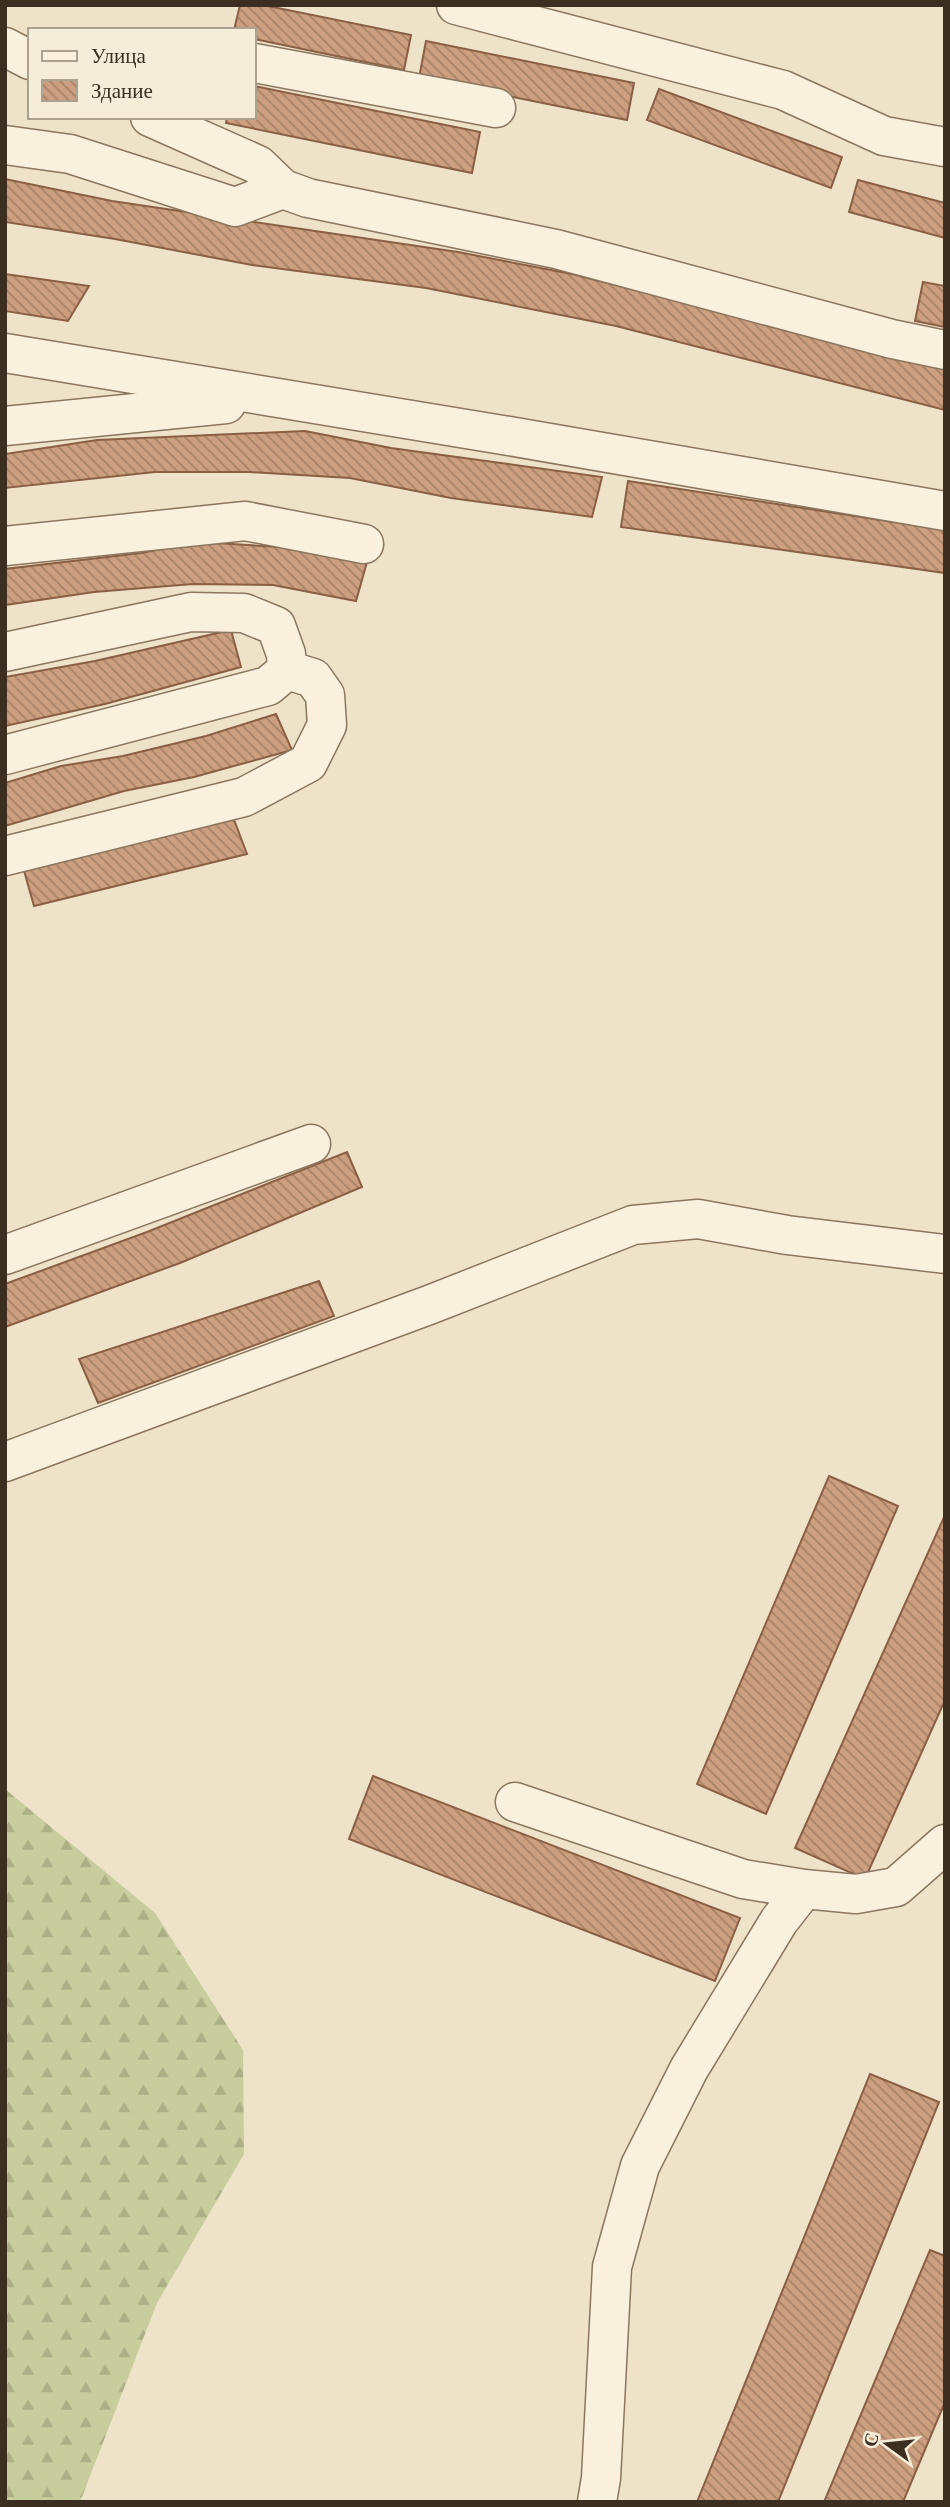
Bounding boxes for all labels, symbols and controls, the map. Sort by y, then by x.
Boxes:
legend [28,28,256,119]
text: Улица [91,44,146,68]
text: Здание [91,79,153,103]
north arrow [852,2409,922,2479]
text: С [859,2430,883,2449]

